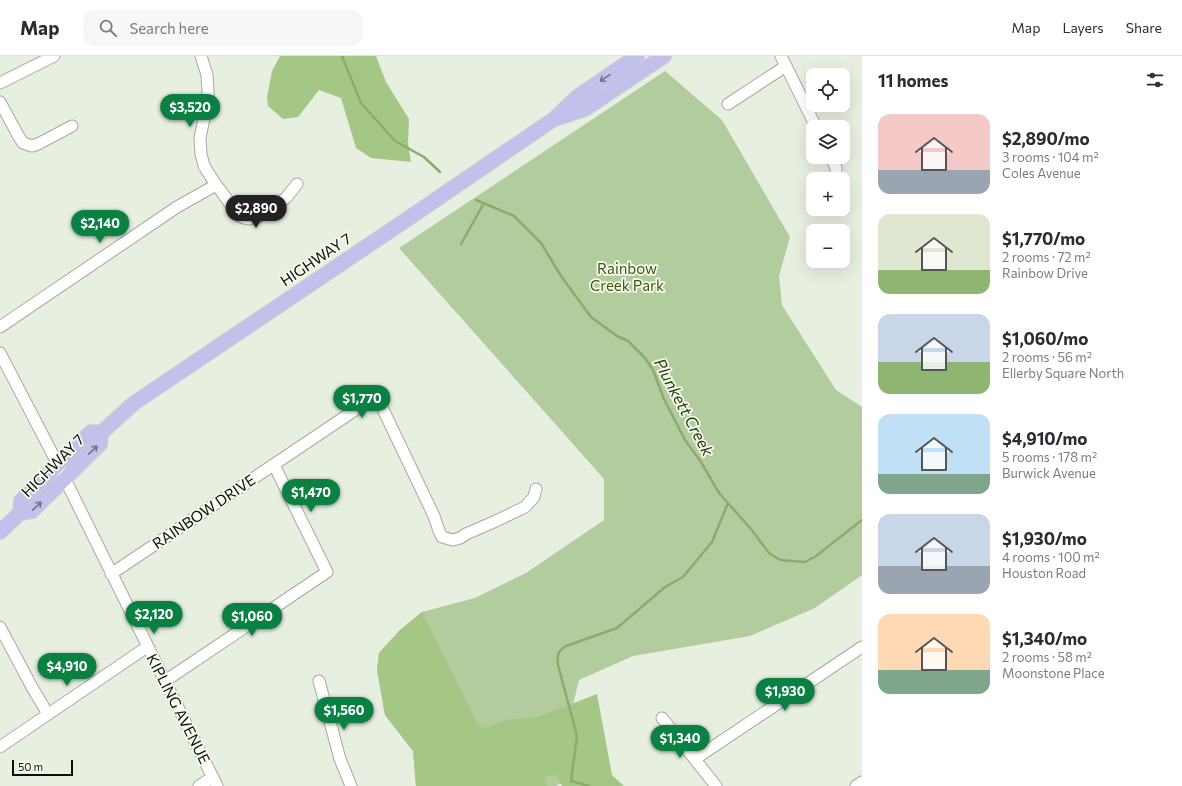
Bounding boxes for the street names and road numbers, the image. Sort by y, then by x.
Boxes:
street label: HIGHWAY 7 [277,229,354,289]
street label: HIGHWAY 7 [17,430,88,500]
street label: RAINBOW DRIVE [149,470,258,552]
street label: KIPLING AVENUE [143,650,214,767]

